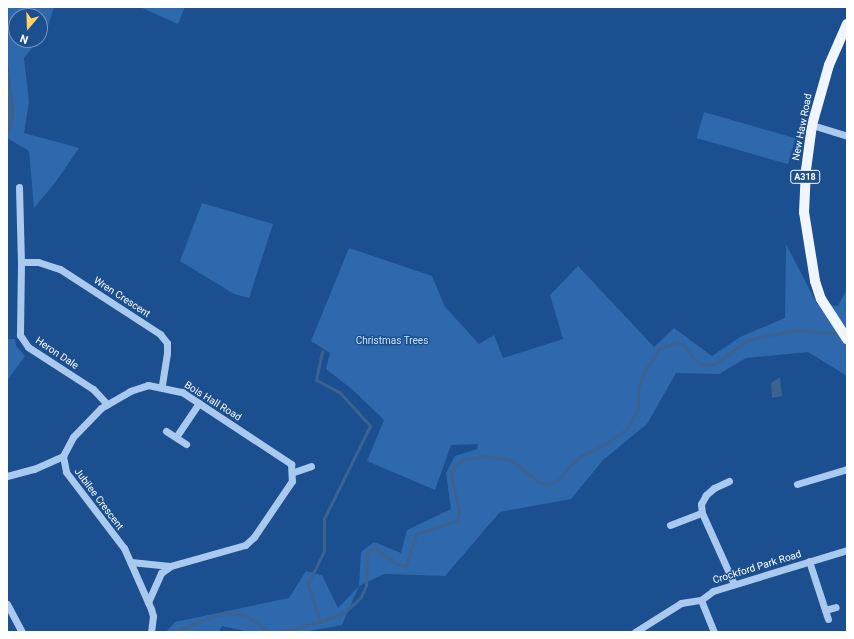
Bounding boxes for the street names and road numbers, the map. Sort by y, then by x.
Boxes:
street label: New Haw Road [790,93,814,161]
road number: A318 [790,170,820,184]
street label: Wren Crescent [91,274,153,320]
street label: Heron Dale [33,334,81,372]
street label: Bois Hall Road [182,379,244,423]
street label: Jubilee Crescent [72,466,126,532]
street label: Crockford Park Road [711,548,803,586]

